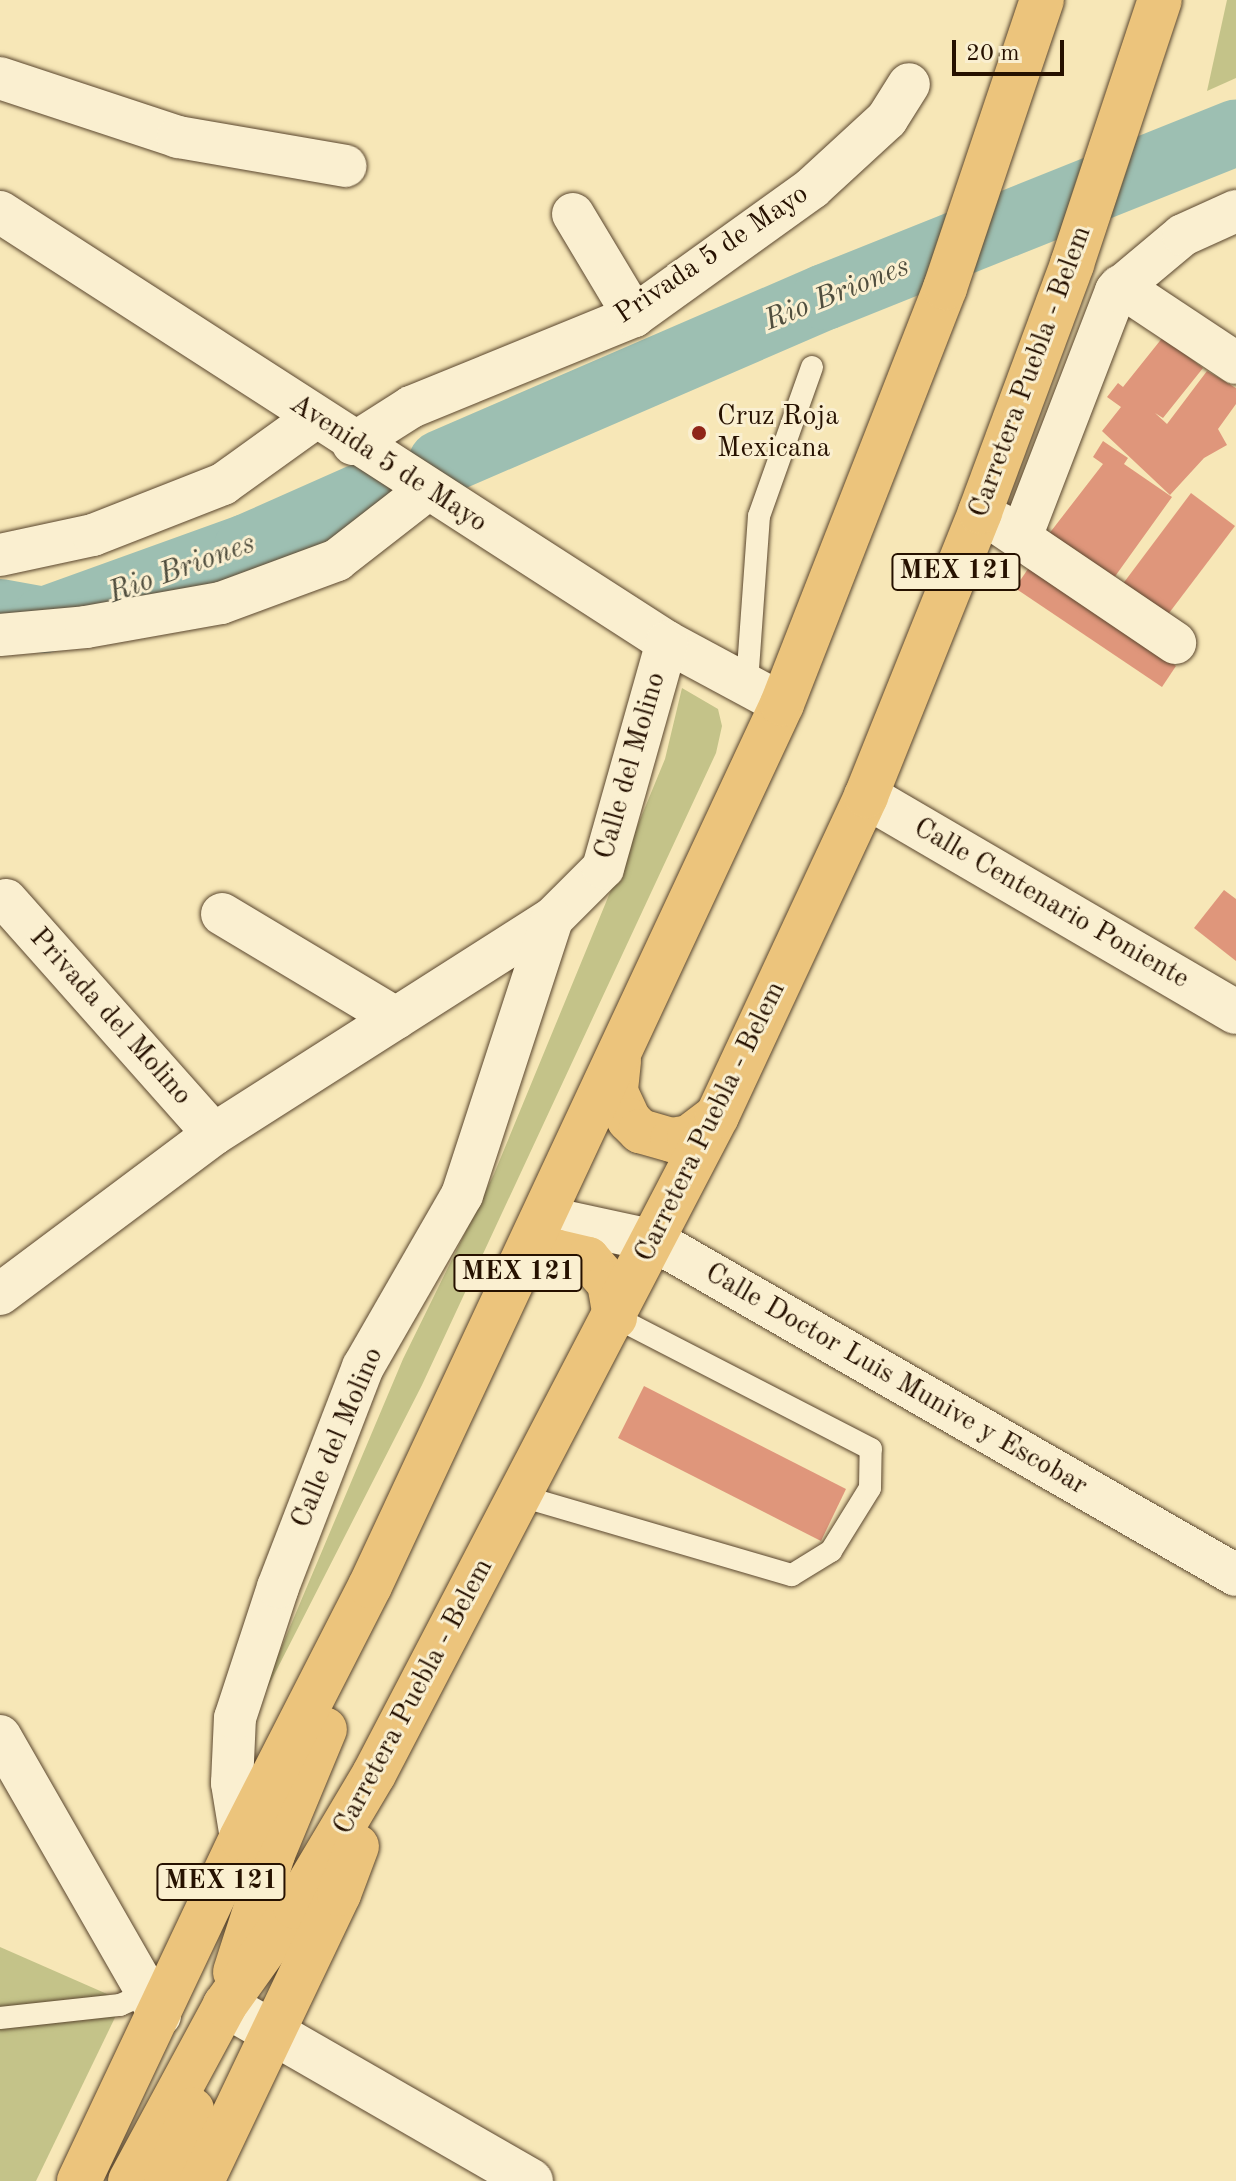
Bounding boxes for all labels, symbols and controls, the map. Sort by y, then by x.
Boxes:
scale bar [956,24,1068,74]
text: 20 m [966,42,1020,66]
street label: Privada 5 de Mayo [609,178,815,332]
street label: Carretera Puebla - Belem [963,222,1099,522]
water label: Rio Briones [759,249,915,339]
street label: Avenida 5 de Mayo [283,388,493,540]
place label: Cruz Roja Mexicana [717,400,839,466]
marker: Cruz Roja Mexicana [688,422,710,444]
water label: Rio Briones [104,526,260,612]
road number: MEX 121 [890,550,1022,594]
street label: Calle del Molino [588,669,674,863]
street label: Calle Centenario Poniente [907,811,1195,997]
street label: Privada del Molino [22,922,198,1112]
street label: Carretera Puebla - Belem [628,976,794,1268]
road number: MEX 121 [452,1251,584,1295]
street label: Calle Doctor Luis Munive y Escobar [699,1256,1093,1504]
street label: Calle del Molino [285,1343,391,1533]
street label: Carretera Puebla - Belem [327,1553,501,1841]
road number: MEX 121 [155,1860,287,1904]

